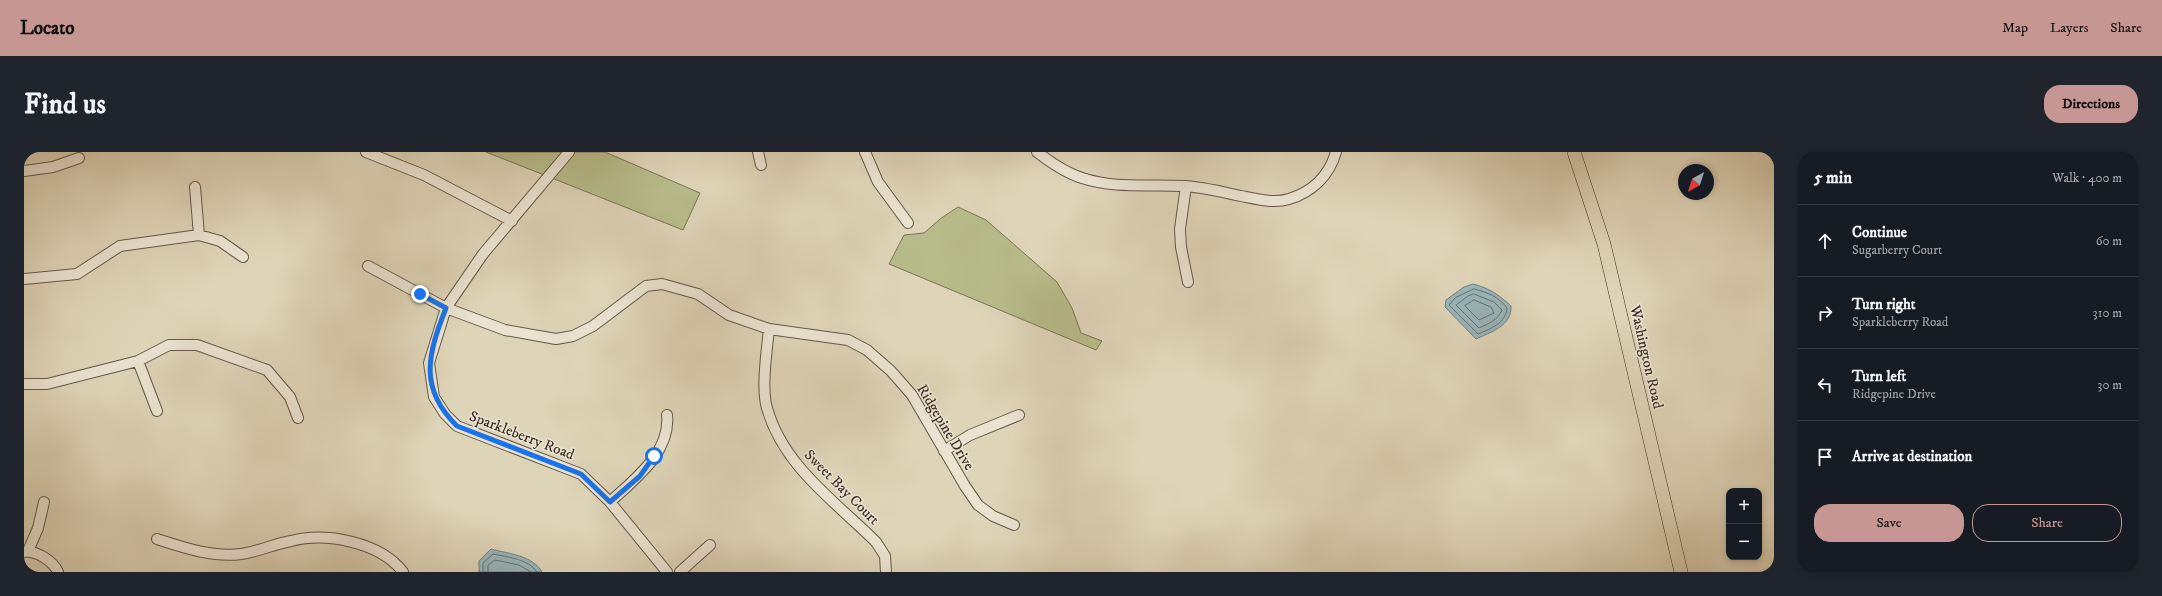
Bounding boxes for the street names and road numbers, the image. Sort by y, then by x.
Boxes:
street label: Washington Road [1625,303,1668,411]
street label: Ridgepine Drive [912,381,979,474]
street label: Sparkleberry Road [467,407,578,464]
street label: Sweet Bay Court [800,446,883,529]

